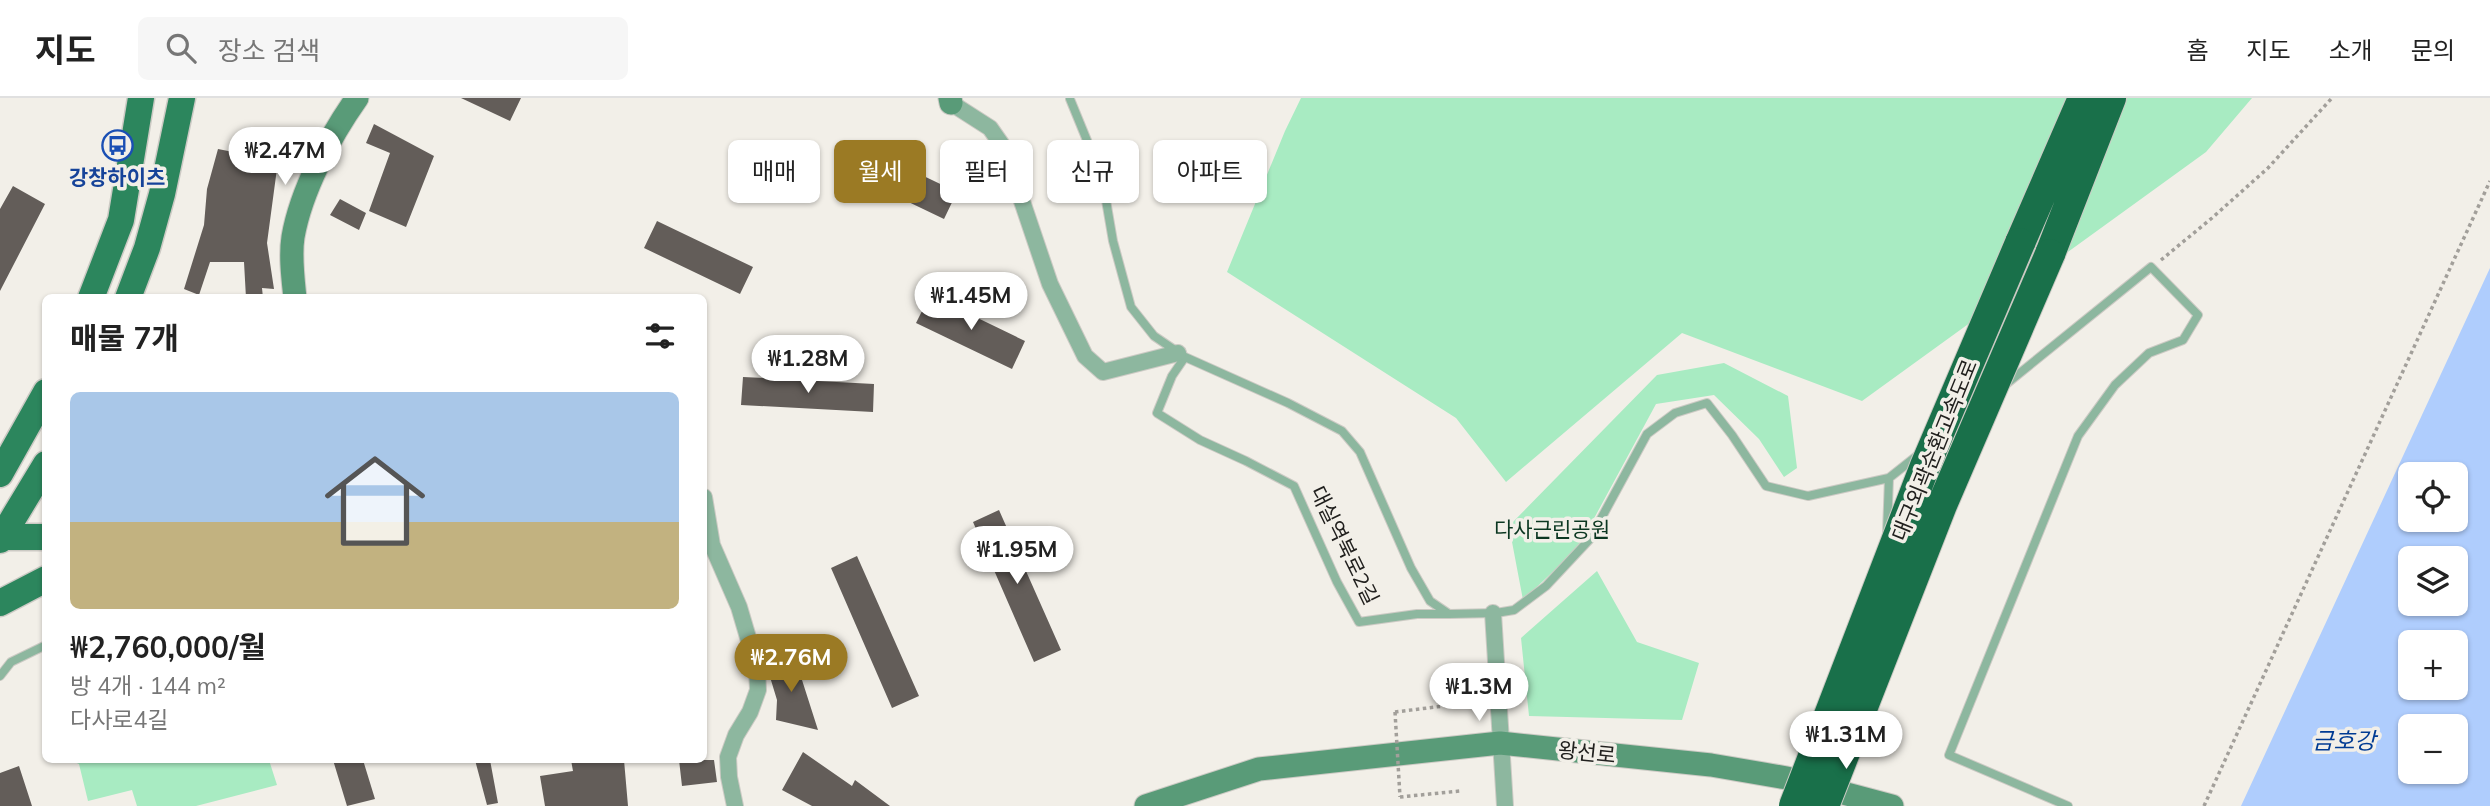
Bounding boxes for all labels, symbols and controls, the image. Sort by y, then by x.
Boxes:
search box [138,17,628,80]
text: 지도 [35,29,96,70]
icon: search [162,29,200,67]
text: 장소 검색 [218,34,320,67]
text: 홈 [2186,35,2208,65]
text: 지도 [2246,35,2291,65]
text: 소개 [2329,35,2373,65]
text: 문의 [2411,35,2455,65]
pin: ₩2.47M [228,127,342,187]
bus stop icon: 강창하이츠 [100,128,134,162]
text: ₩2.47M [245,135,325,164]
chip: 매매 [728,140,820,203]
chip: 월세 [834,140,926,203]
chip: 필터 [940,140,1033,203]
chip: 신규 [1047,140,1139,203]
chip: 아파트 [1153,140,1267,203]
place label: 강창하이츠 [69,164,165,190]
pin: ₩1.45M [914,272,1028,332]
text: ₩1.45M [931,280,1011,309]
icon: filters [641,317,679,355]
text: 매물 7개 [70,319,179,357]
pin: ₩1.28M [751,336,865,395]
text: ₩1.28M [768,343,848,372]
street label: 대구외곽순환고속도로 [1886,356,1982,544]
icon: home [312,438,438,564]
map controls [2398,462,2468,784]
button: locate [2398,462,2468,532]
street label: 대실역북로2길 [1305,482,1385,608]
park label: 다사근린공원 [1494,516,1610,542]
pin: ₩1.95M [960,526,1074,586]
text: ₩1.95M [977,534,1057,563]
button: layers [2398,546,2468,616]
text: ₩2,760,000/월 [70,628,266,666]
button: + [2398,630,2468,700]
pin: ₩2.76M [734,634,848,694]
text: ₩2.76M [751,642,831,671]
pin: ₩1.3M [1430,664,1528,723]
text: 방 4개 · 144 m² [70,671,226,700]
text: ₩1.3M [1445,671,1513,700]
text: 다사로4길 [70,705,168,734]
pin: ₩1.31M [1789,712,1903,771]
button: − [2398,714,2468,784]
text: ₩1.31M [1806,719,1886,748]
water label: 금호강 [2312,726,2379,755]
street label: 왕선로 [1557,736,1617,768]

